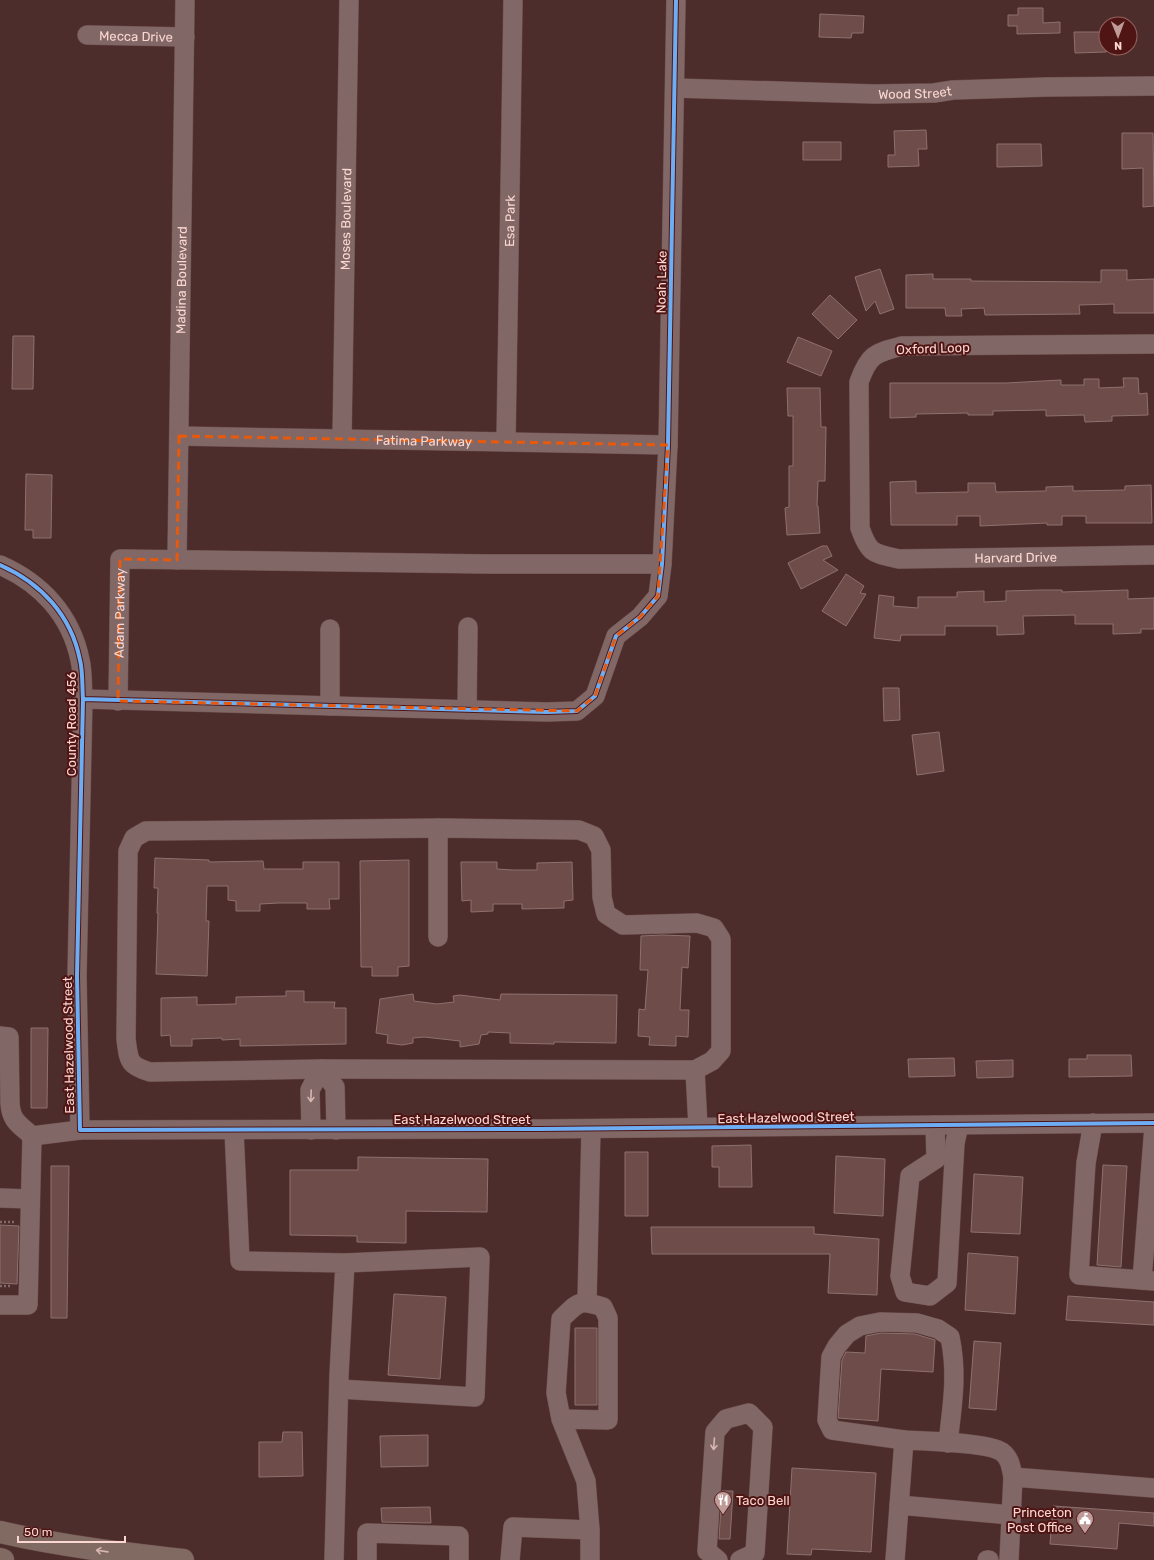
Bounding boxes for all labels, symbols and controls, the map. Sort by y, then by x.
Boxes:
north arrow [1098,16,1138,56]
street label: Mecca Drive [99,28,173,45]
text: N [1114,39,1122,52]
street label: Wood Street [878,83,953,102]
street label: Moses Boulevard [338,168,354,270]
street label: Esa Park [502,195,518,247]
street label: Madina Boulevard [173,226,190,334]
street label: Noah Lake [653,250,670,314]
street label: Oxford Loop [896,340,970,357]
street label: Fatima Parkway [376,433,472,449]
street label: Harvard Drive [974,550,1057,566]
street label: Adam Parkway [112,568,128,658]
street label: County Road 456 [64,672,79,776]
street label: East Hazelwood Street [60,976,77,1114]
one-way arrow [307,1089,314,1102]
street label: East Hazelwood Street [717,1109,855,1126]
street label: East Hazelwood Street [393,1112,531,1127]
one-way arrow [711,1437,718,1450]
restaurant icon: Taco Bell [713,1490,733,1515]
place label: Taco Bell [736,1493,790,1508]
place label: Princeton Post Office [1007,1505,1072,1535]
public building icon: Princeton Post Office [1075,1509,1095,1534]
scale bar [18,1518,125,1544]
text: 50 m [24,1525,52,1539]
one-way arrow [96,1547,109,1555]

